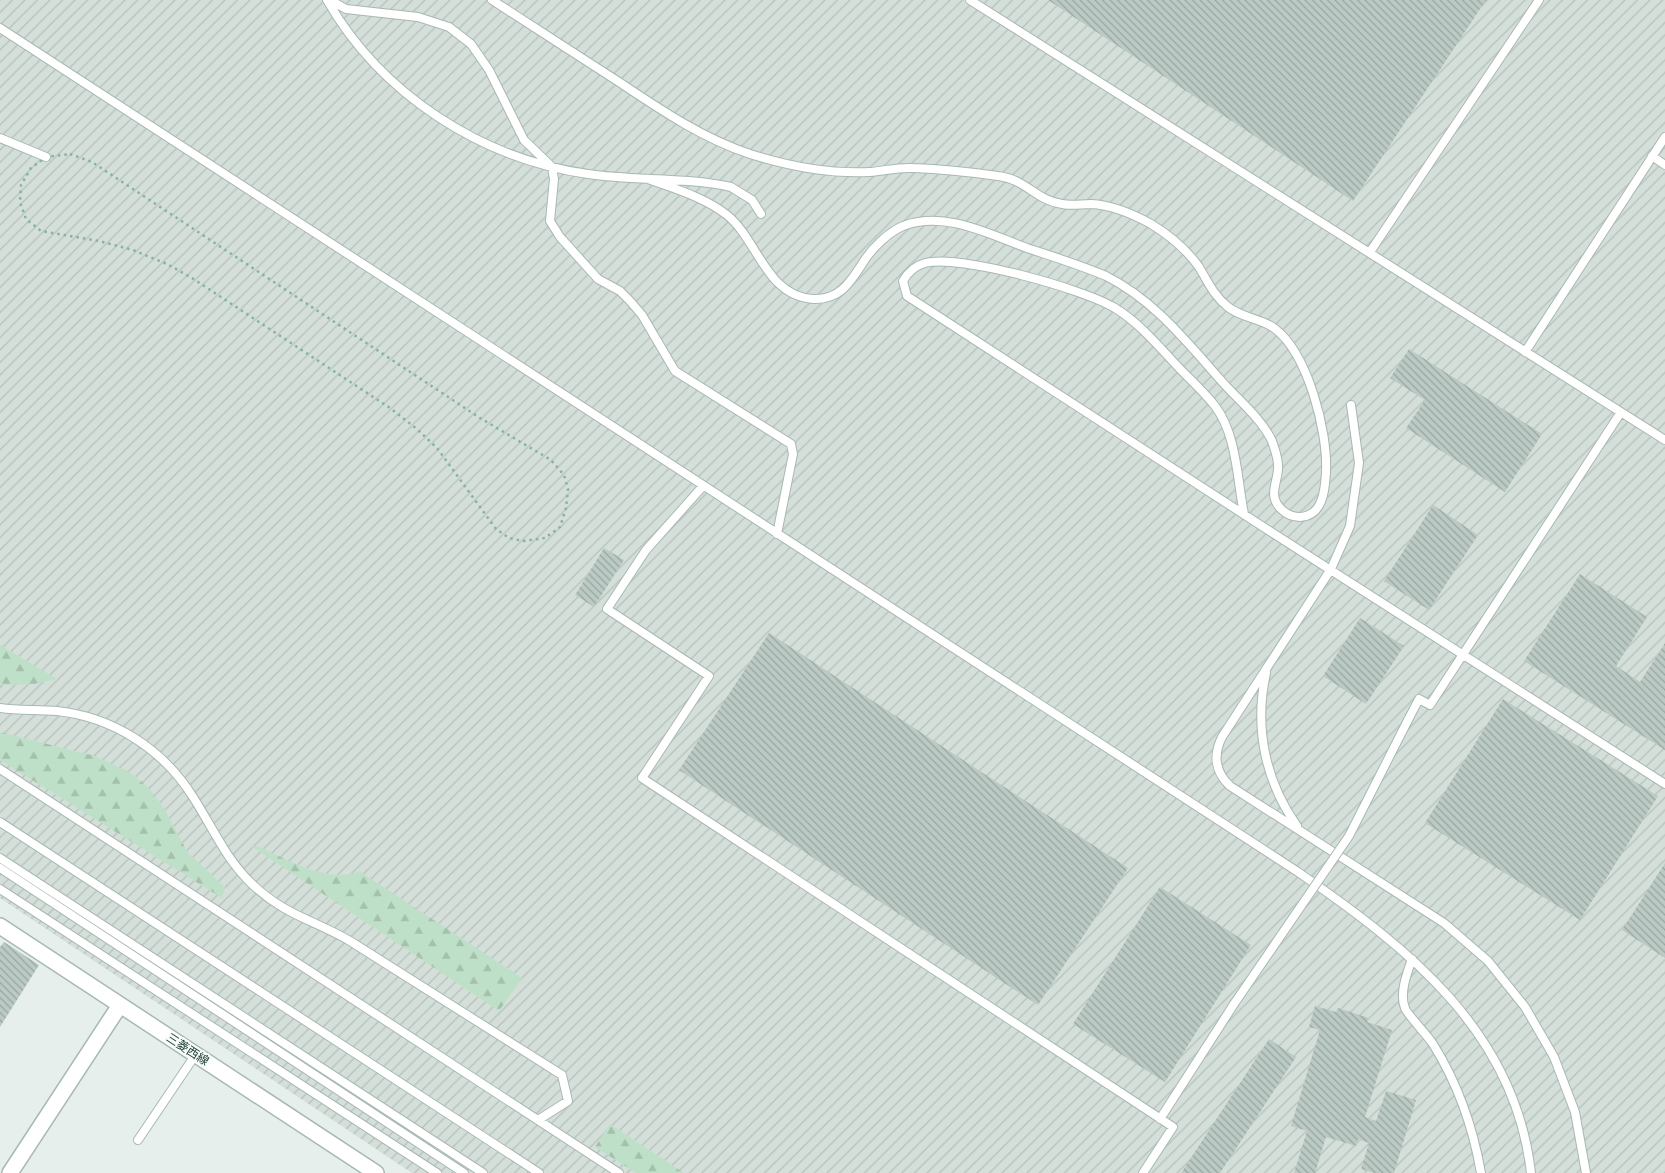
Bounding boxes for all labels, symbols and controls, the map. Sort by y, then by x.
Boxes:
street label: 三菱西線 [164,1030,212,1068]

